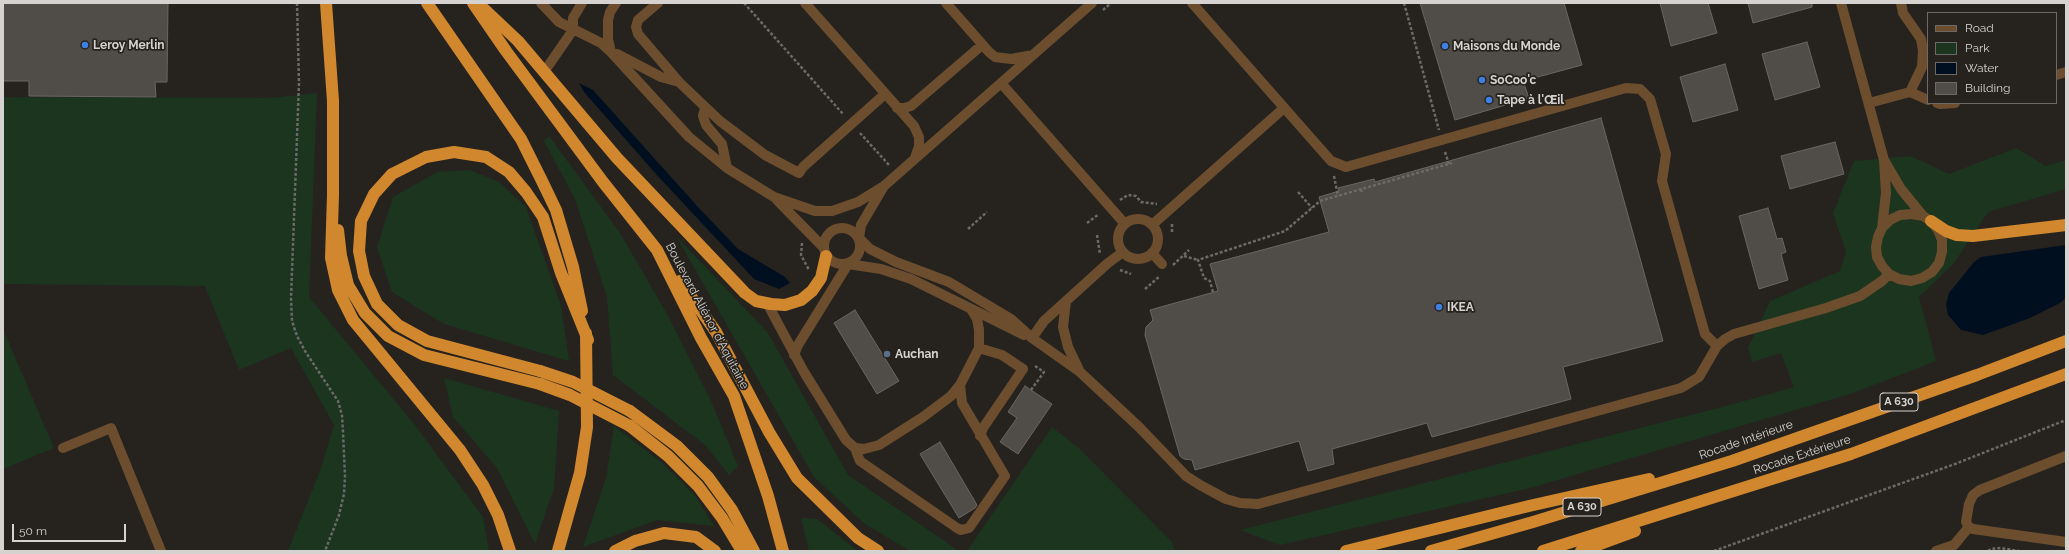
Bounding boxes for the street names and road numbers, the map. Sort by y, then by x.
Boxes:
street label: Boulevard Aliénor d'Aquitaine [662,240,752,392]
road number: A 630 [1880,393,1918,411]
street label: Rocade Intérieure [1697,417,1795,463]
street label: Rocade Extérieure [1751,432,1853,478]
road number: A 630 [1563,498,1601,516]

